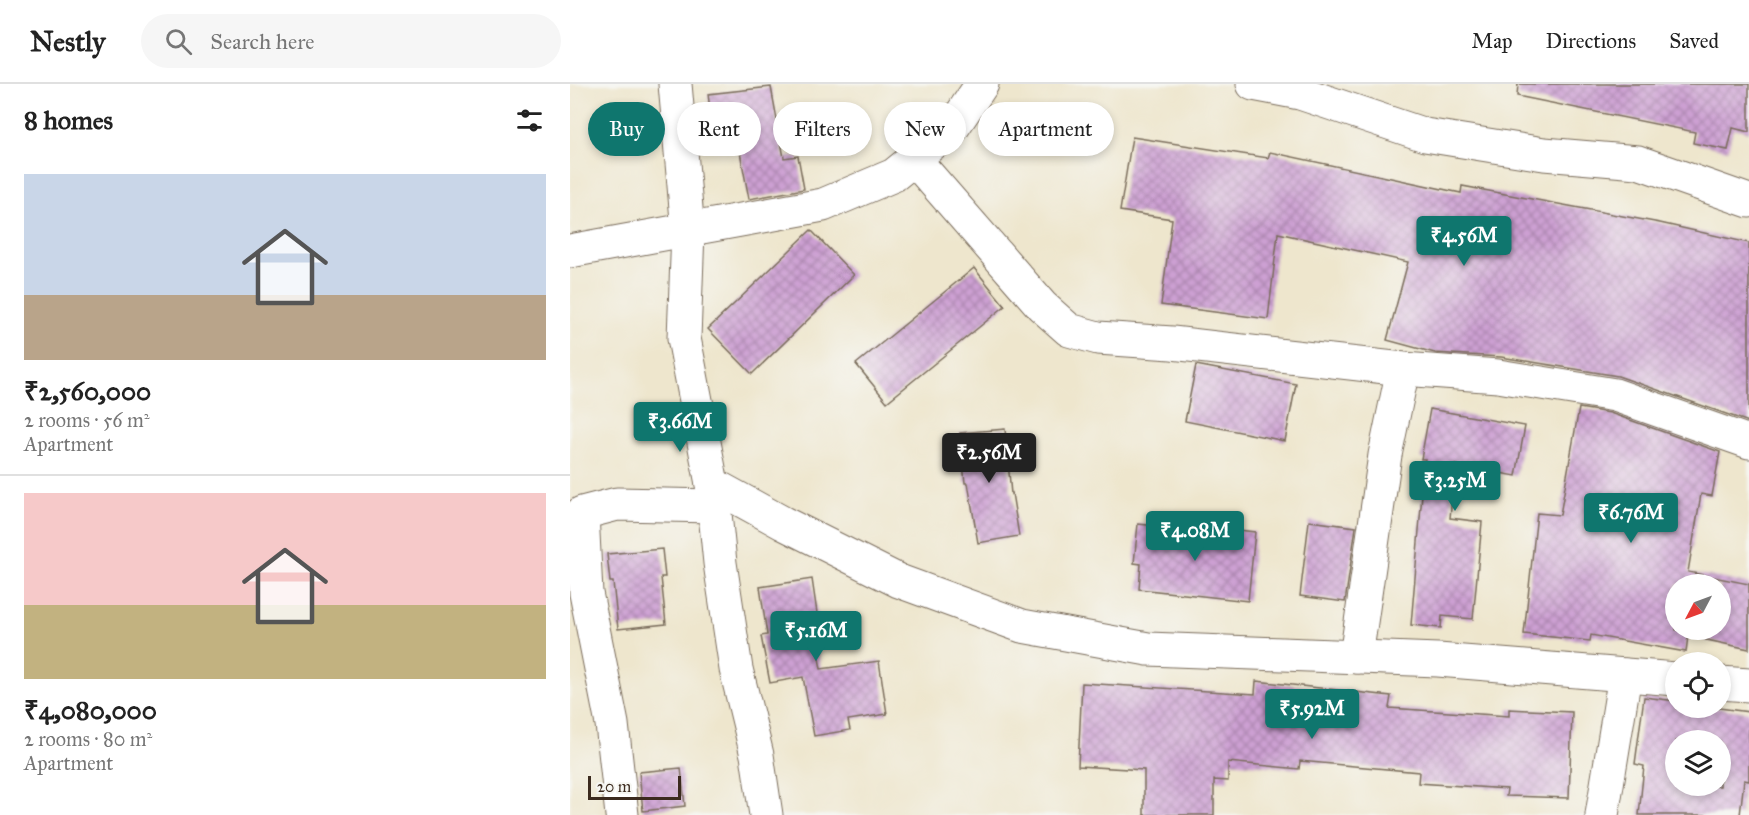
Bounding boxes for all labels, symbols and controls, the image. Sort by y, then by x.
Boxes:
search box [141,14,561,68]
text: Nestly [30,24,105,59]
icon: search [162,25,195,58]
text: Search here [210,28,314,55]
text: Map [1472,28,1513,54]
text: Directions [1546,28,1636,54]
text: Saved [1669,28,1719,54]
chip: Buy [588,102,665,156]
chip: Rent [677,102,761,156]
chip: Filters [773,102,872,156]
chip: New [884,102,966,156]
chip: Apartment [978,102,1114,156]
text: 8 homes [24,104,113,136]
icon: filters [513,104,546,137]
icon: home [231,213,339,321]
pin: ₹4.56M [1415,216,1513,267]
text: ₹4.56M [1430,223,1498,247]
text: ₹2,560,000 [24,375,151,407]
pin: ₹3.66M [631,402,729,453]
text: 2 rooms · 56 m² [24,408,150,432]
text: ₹3.66M [648,409,712,433]
text: Apartment [24,432,113,456]
pin: ₹2.56M [940,433,1038,484]
text: ₹2.56M [956,440,1022,464]
pin: ₹3.25M [1406,461,1504,512]
text: ₹3.25M [1423,468,1487,492]
pin: ₹6.76M [1582,493,1680,544]
text: ₹6.76M [1598,500,1664,524]
pin: ₹4.08M [1146,511,1244,562]
text: ₹4.08M [1160,518,1230,542]
icon: home [231,532,339,640]
north arrow [1665,574,1731,640]
map controls [1665,574,1731,796]
pin: ₹5.16M [767,611,865,662]
text: ₹5.16M [784,618,848,642]
button: locate [1665,652,1731,718]
pin: ₹5.92M [1263,689,1361,740]
text: ₹4,080,000 [24,694,157,726]
text: ₹5.92M [1279,696,1345,720]
text: 2 rooms · 80 m² [24,727,152,751]
button: layers [1665,730,1731,796]
text: Apartment [24,751,113,775]
scale bar [588,773,681,800]
text: 20 m [597,777,631,796]

